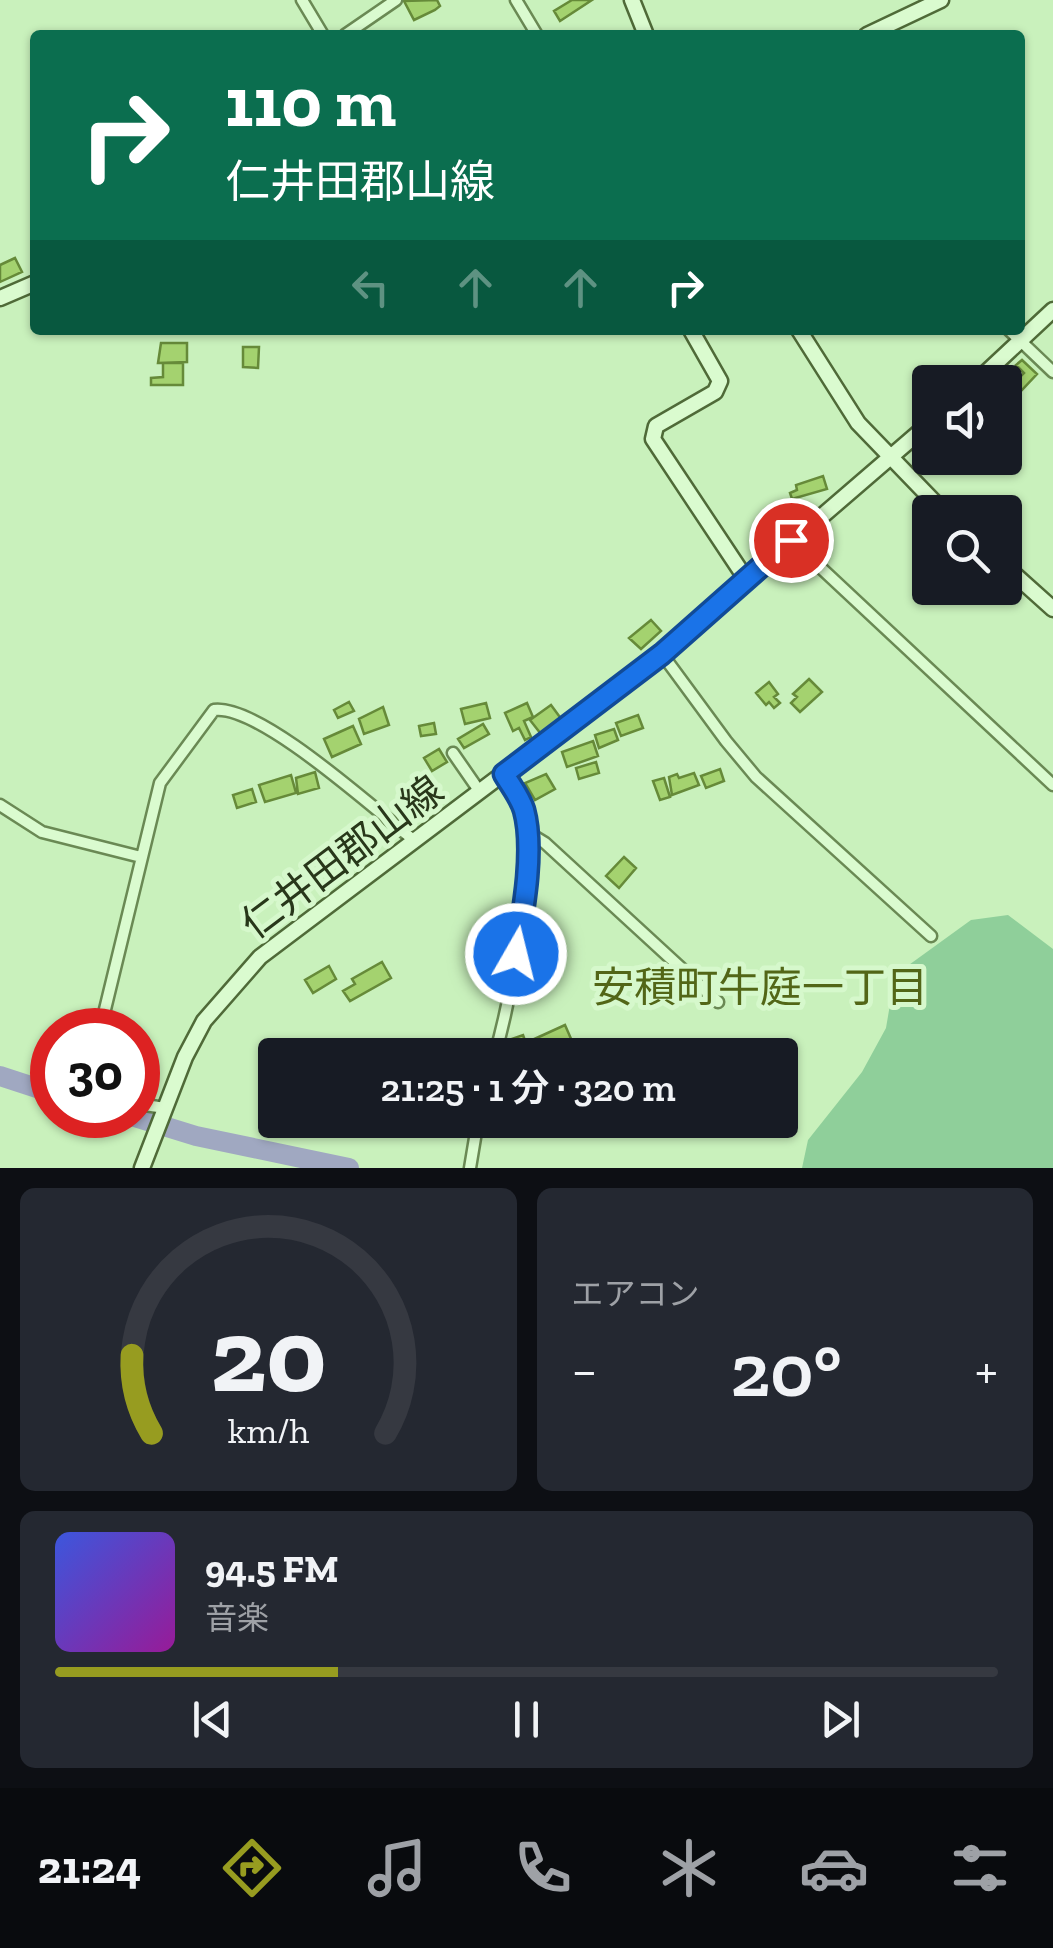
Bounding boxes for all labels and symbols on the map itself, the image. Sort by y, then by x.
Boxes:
pin [749,498,834,583]
street label: 仁井田郡山線 [232,766,452,948]
position arrow [464,902,568,1006]
district label: 安積町牛庭一丁目 [592,962,928,1013]
speed limit sign: 30 [30,1008,160,1138]

